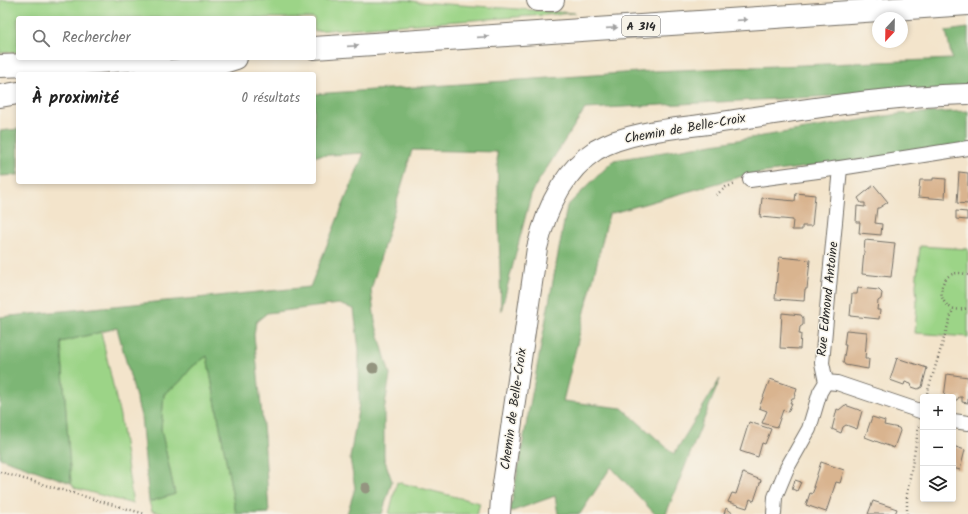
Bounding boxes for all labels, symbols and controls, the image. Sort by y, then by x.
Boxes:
north arrow [872,12,908,48]
search box [16,16,316,60]
road number: A 314 [622,16,660,36]
one-way arrow [736,16,748,23]
one-way arrow [606,25,618,32]
text: Rechercher [62,26,130,50]
icon: search [30,27,52,49]
one-way arrow [477,33,489,40]
one-way arrow [347,42,359,49]
text: À proximité [32,85,119,112]
text: 0 résultats [242,88,300,109]
street label: Chemin de Belle-Croix [623,108,748,150]
street label: Rue Edmond Antoine [812,240,844,358]
street label: Chemin de Belle-Croix [495,346,533,471]
map controls [920,394,956,502]
button: + [920,394,956,430]
button: − [920,430,956,466]
button: layers [920,466,956,502]

